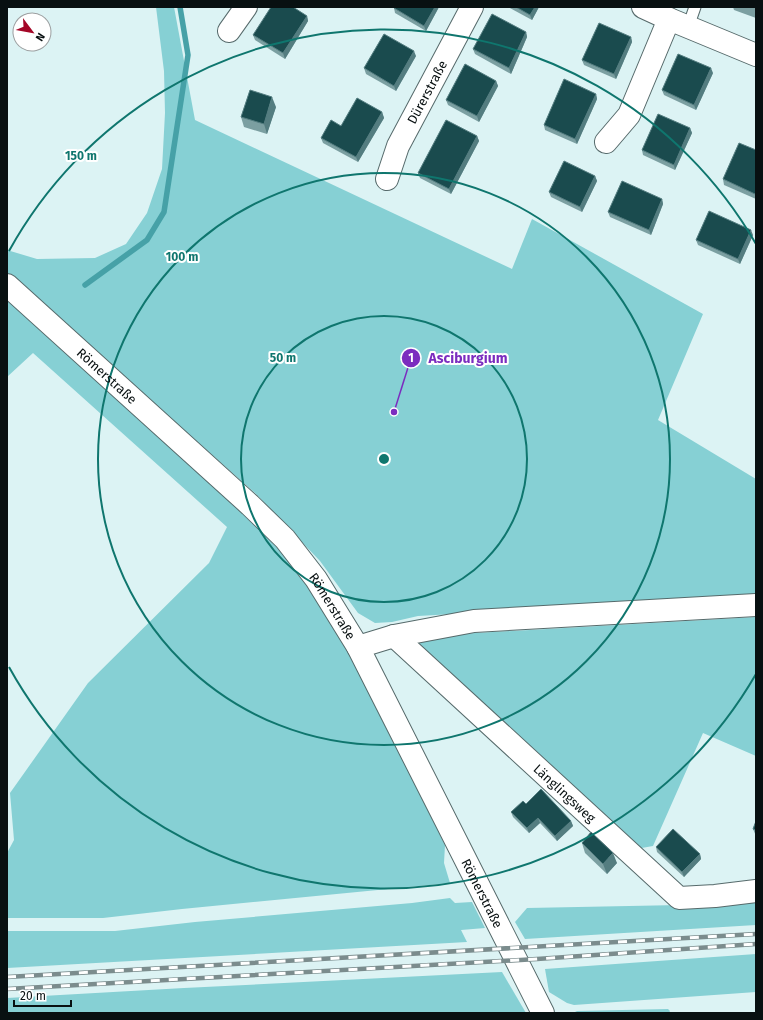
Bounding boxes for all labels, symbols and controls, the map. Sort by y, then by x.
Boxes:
north arrow [12,12,52,52]
text: N [33,30,48,44]
street label: Dürerstraße [404,58,450,127]
text: 150 m [65,149,97,163]
text: 100 m [166,250,198,264]
street label: Römerstraße [74,345,140,407]
callout: Asciburgium [401,345,516,371]
text: Asciburgium [428,350,508,367]
text: 50 m [270,351,296,365]
text: 1 [408,351,414,365]
centre of rings [377,452,391,466]
street label: Römerstraße [306,570,359,642]
street label: Länglingsweg [530,761,599,826]
street label: Römerstraße [458,856,506,931]
scale bar [14,982,71,1008]
text: 20 m [20,989,46,1003]

